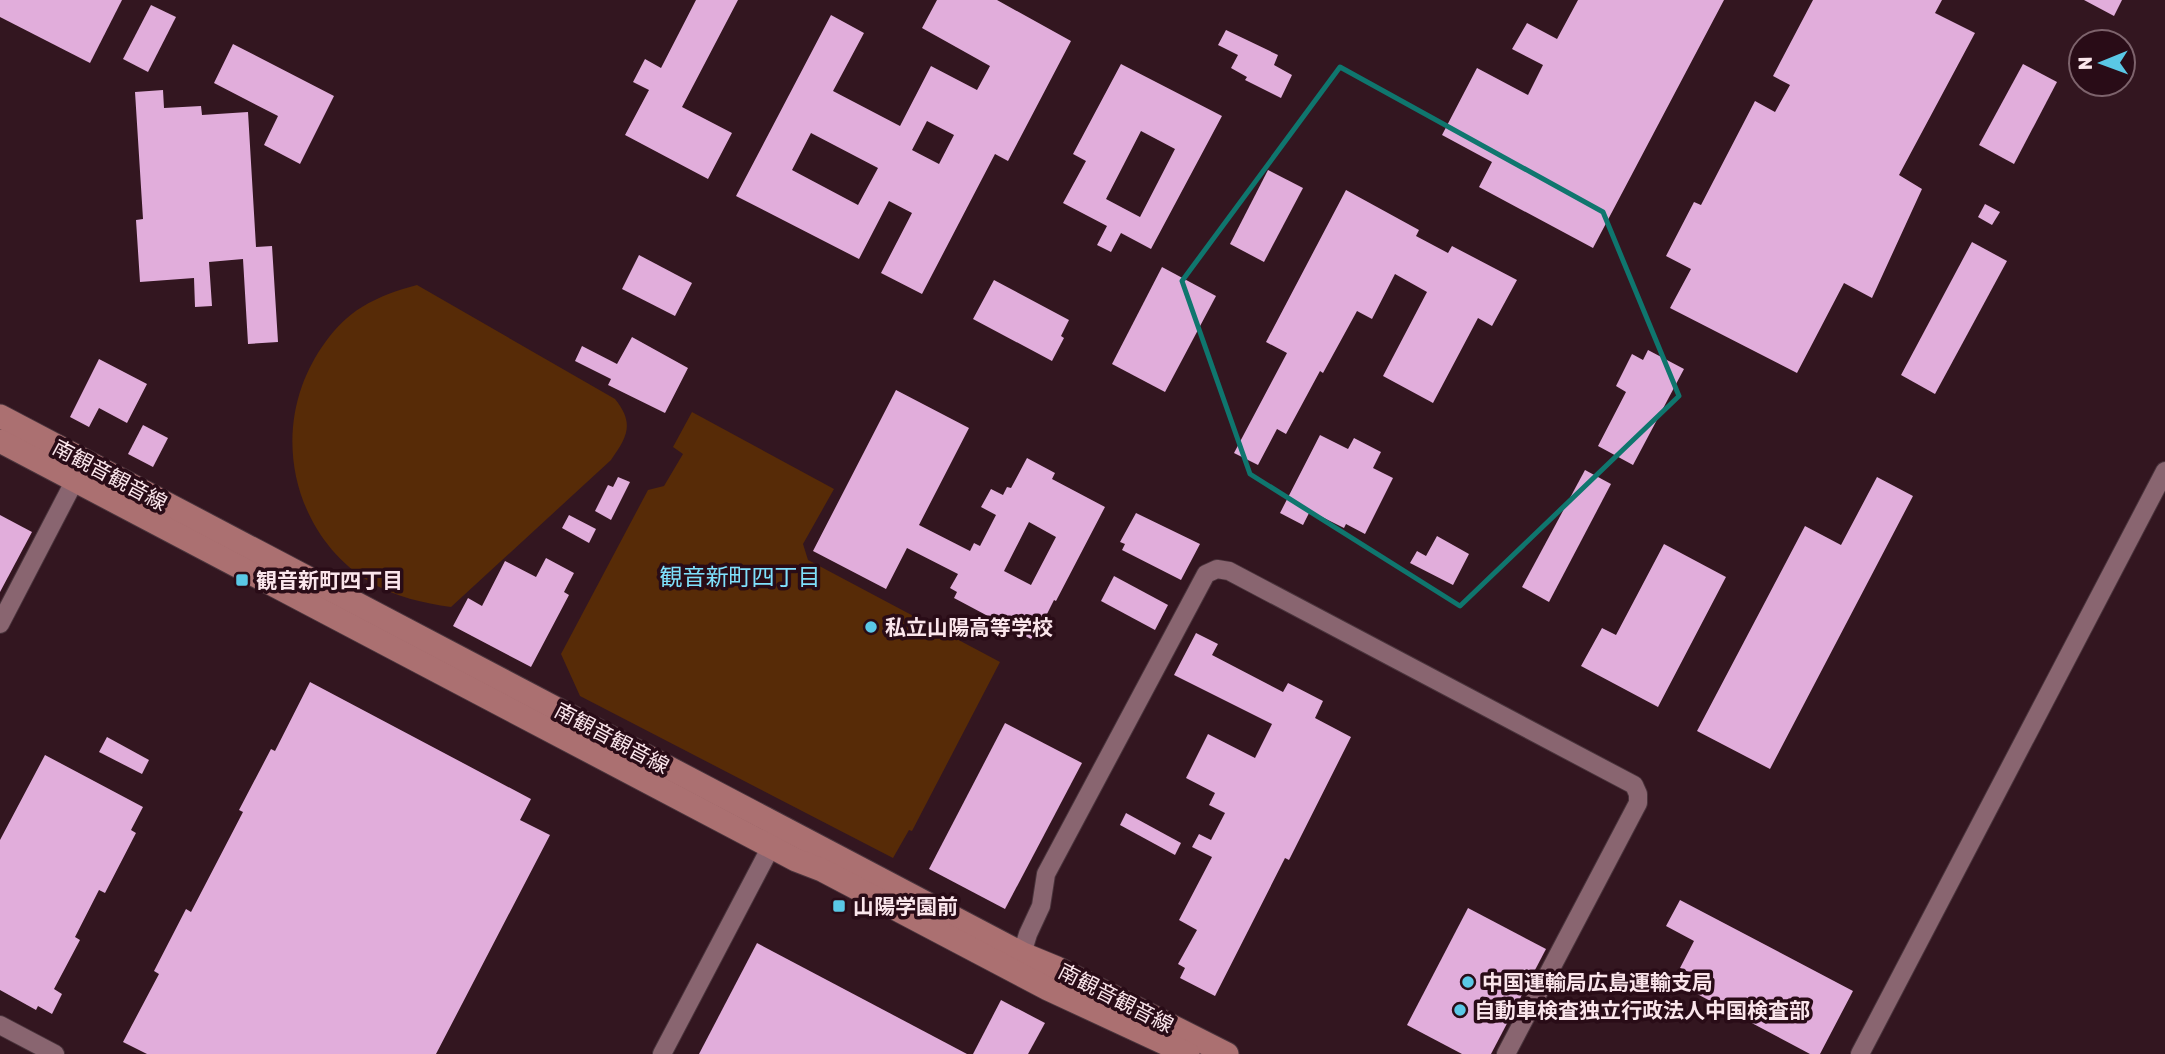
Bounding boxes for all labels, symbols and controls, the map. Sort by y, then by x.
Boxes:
north arrow [2067,28,2137,98]
text: N [2074,56,2097,70]
street label: 南観音観音線 [49,434,171,516]
district label: 観音新町四丁目 [660,563,821,591]
place label: 観音新町四丁目 [256,568,403,593]
marker: 観音新町四丁目 [234,572,250,588]
place label: 私立山陽高等学校 [885,615,1053,640]
marker: 私立山陽高等学校 [863,619,879,635]
street label: 南観音観音線 [551,697,673,779]
place label: 山陽学園前 [853,894,958,919]
marker: 山陽学園前 [831,898,847,914]
street label: 南観音観音線 [1054,958,1178,1038]
place label: 中国運輸局広島運輸支局 [1482,970,1713,995]
marker: 中国運輸局広島運輸支局 [1460,974,1476,990]
place label: 自動車検査独立行政法人中国検査部 [1474,998,1810,1023]
marker: 自動車検査独立行政法人中国検査部 [1452,1002,1468,1018]

